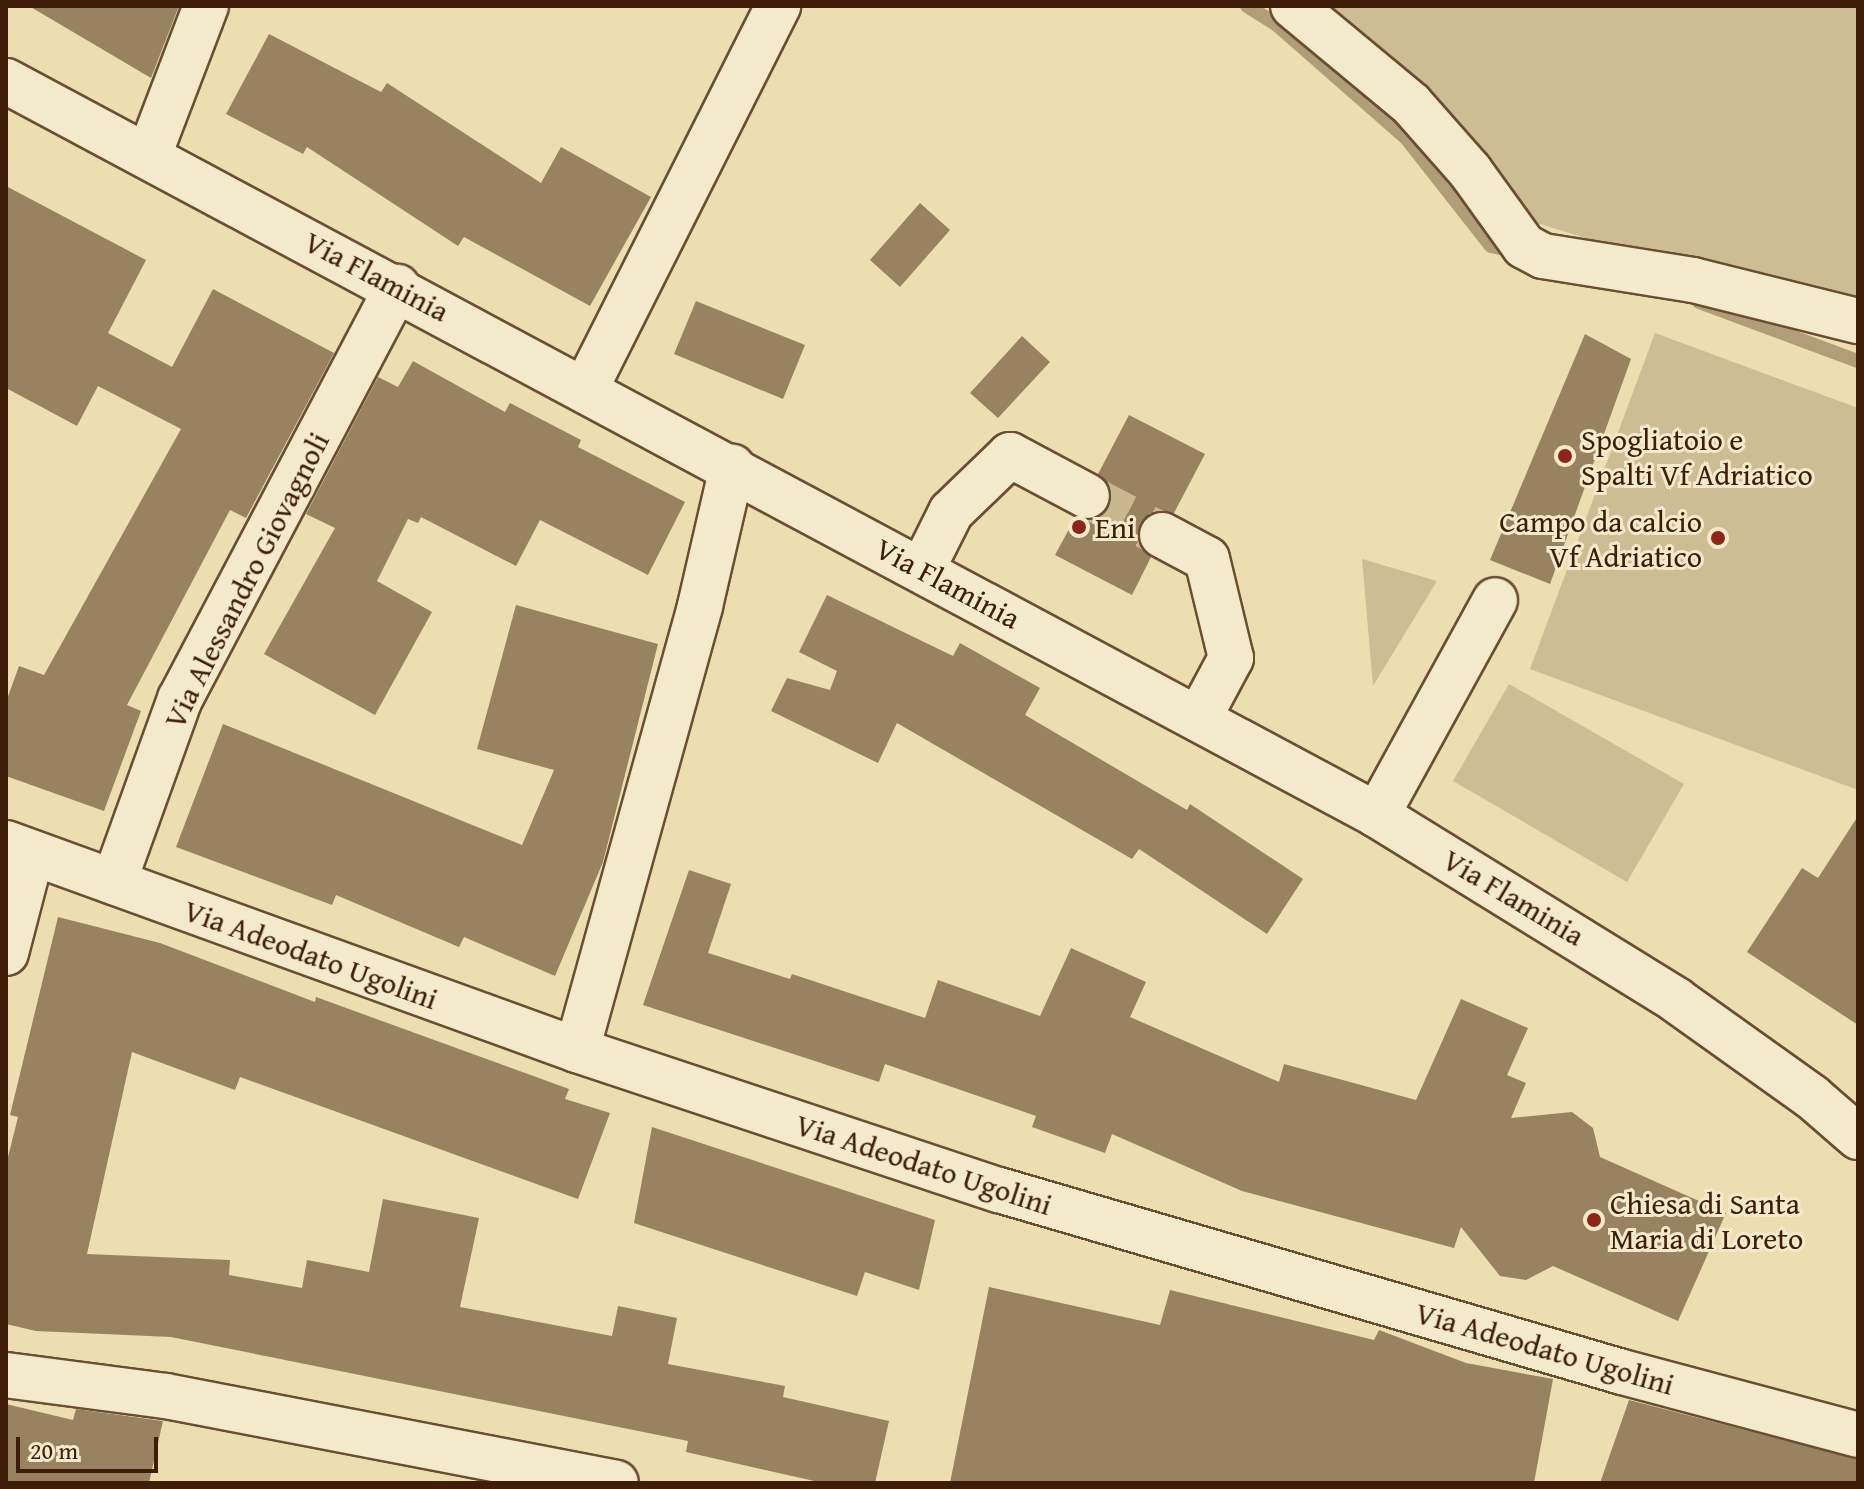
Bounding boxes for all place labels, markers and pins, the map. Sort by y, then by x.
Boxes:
place label: Spogliatoio e Spalti Vf Adriatico [1581,421,1813,492]
marker: Spogliatoio e Spalti Vf Adriatico [1556,447,1574,465]
place label: Campo da calcio Vf Adriatico [1499,503,1702,574]
place label: Eni [1095,509,1135,545]
marker: Eni [1070,518,1088,536]
marker: Campo da calcio Vf Adriatico [1709,529,1727,547]
place label: Chiesa di Santa Maria di Loreto [1610,1185,1803,1256]
marker: Chiesa di Santa Maria di Loreto [1585,1211,1603,1229]

